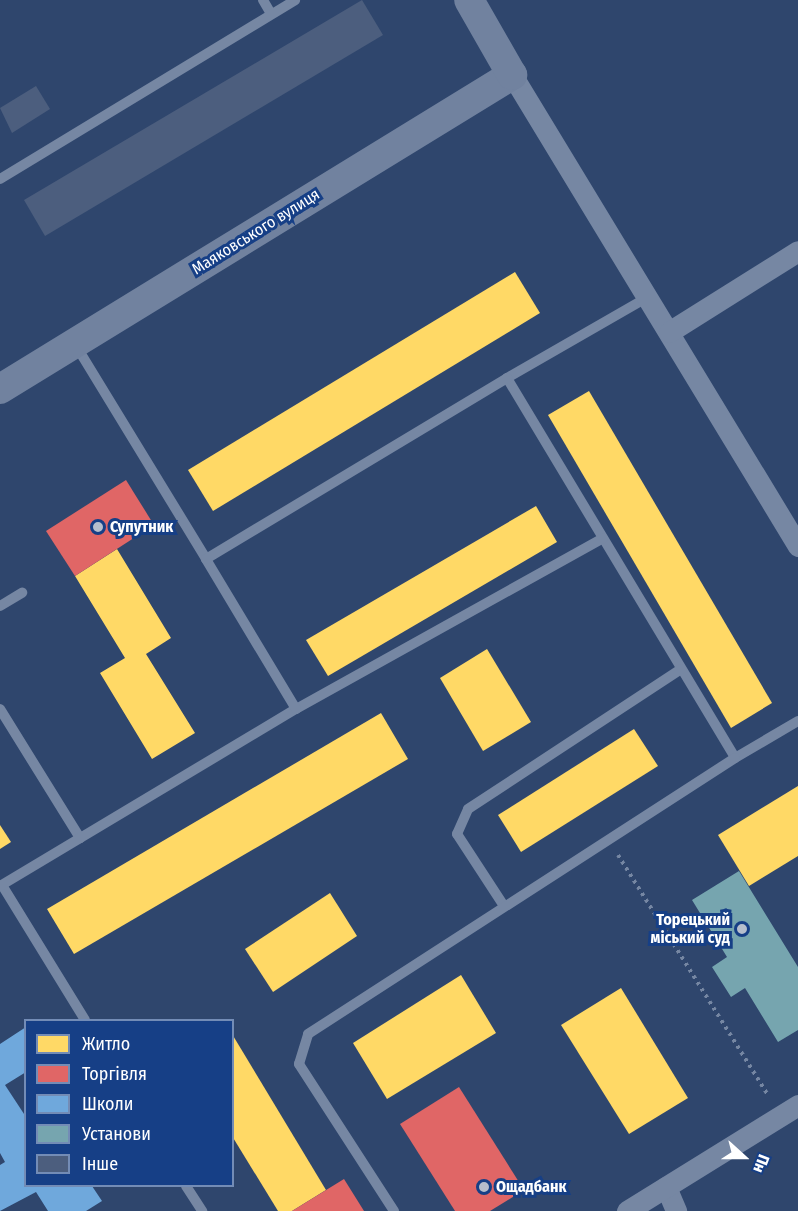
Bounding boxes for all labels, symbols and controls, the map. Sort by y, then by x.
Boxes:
street label: Маяковського вулиця [189,185,323,279]
place label: Супутник [110,517,173,537]
marker: Супутник [91,520,105,534]
place label: Торецький міський суд [651,910,730,948]
marker: Торецький міський суд [735,922,749,936]
legend [24,1019,234,1187]
text: Житло [82,1033,130,1055]
text: Торгівля [82,1063,147,1085]
text: Школи [82,1093,133,1115]
text: Установи [82,1123,151,1145]
north arrow [714,1127,774,1187]
text: Пн [749,1152,773,1175]
text: Інше [82,1153,118,1175]
place label: Ощадбанк [496,1177,566,1197]
marker: Ощадбанк [477,1180,491,1194]

